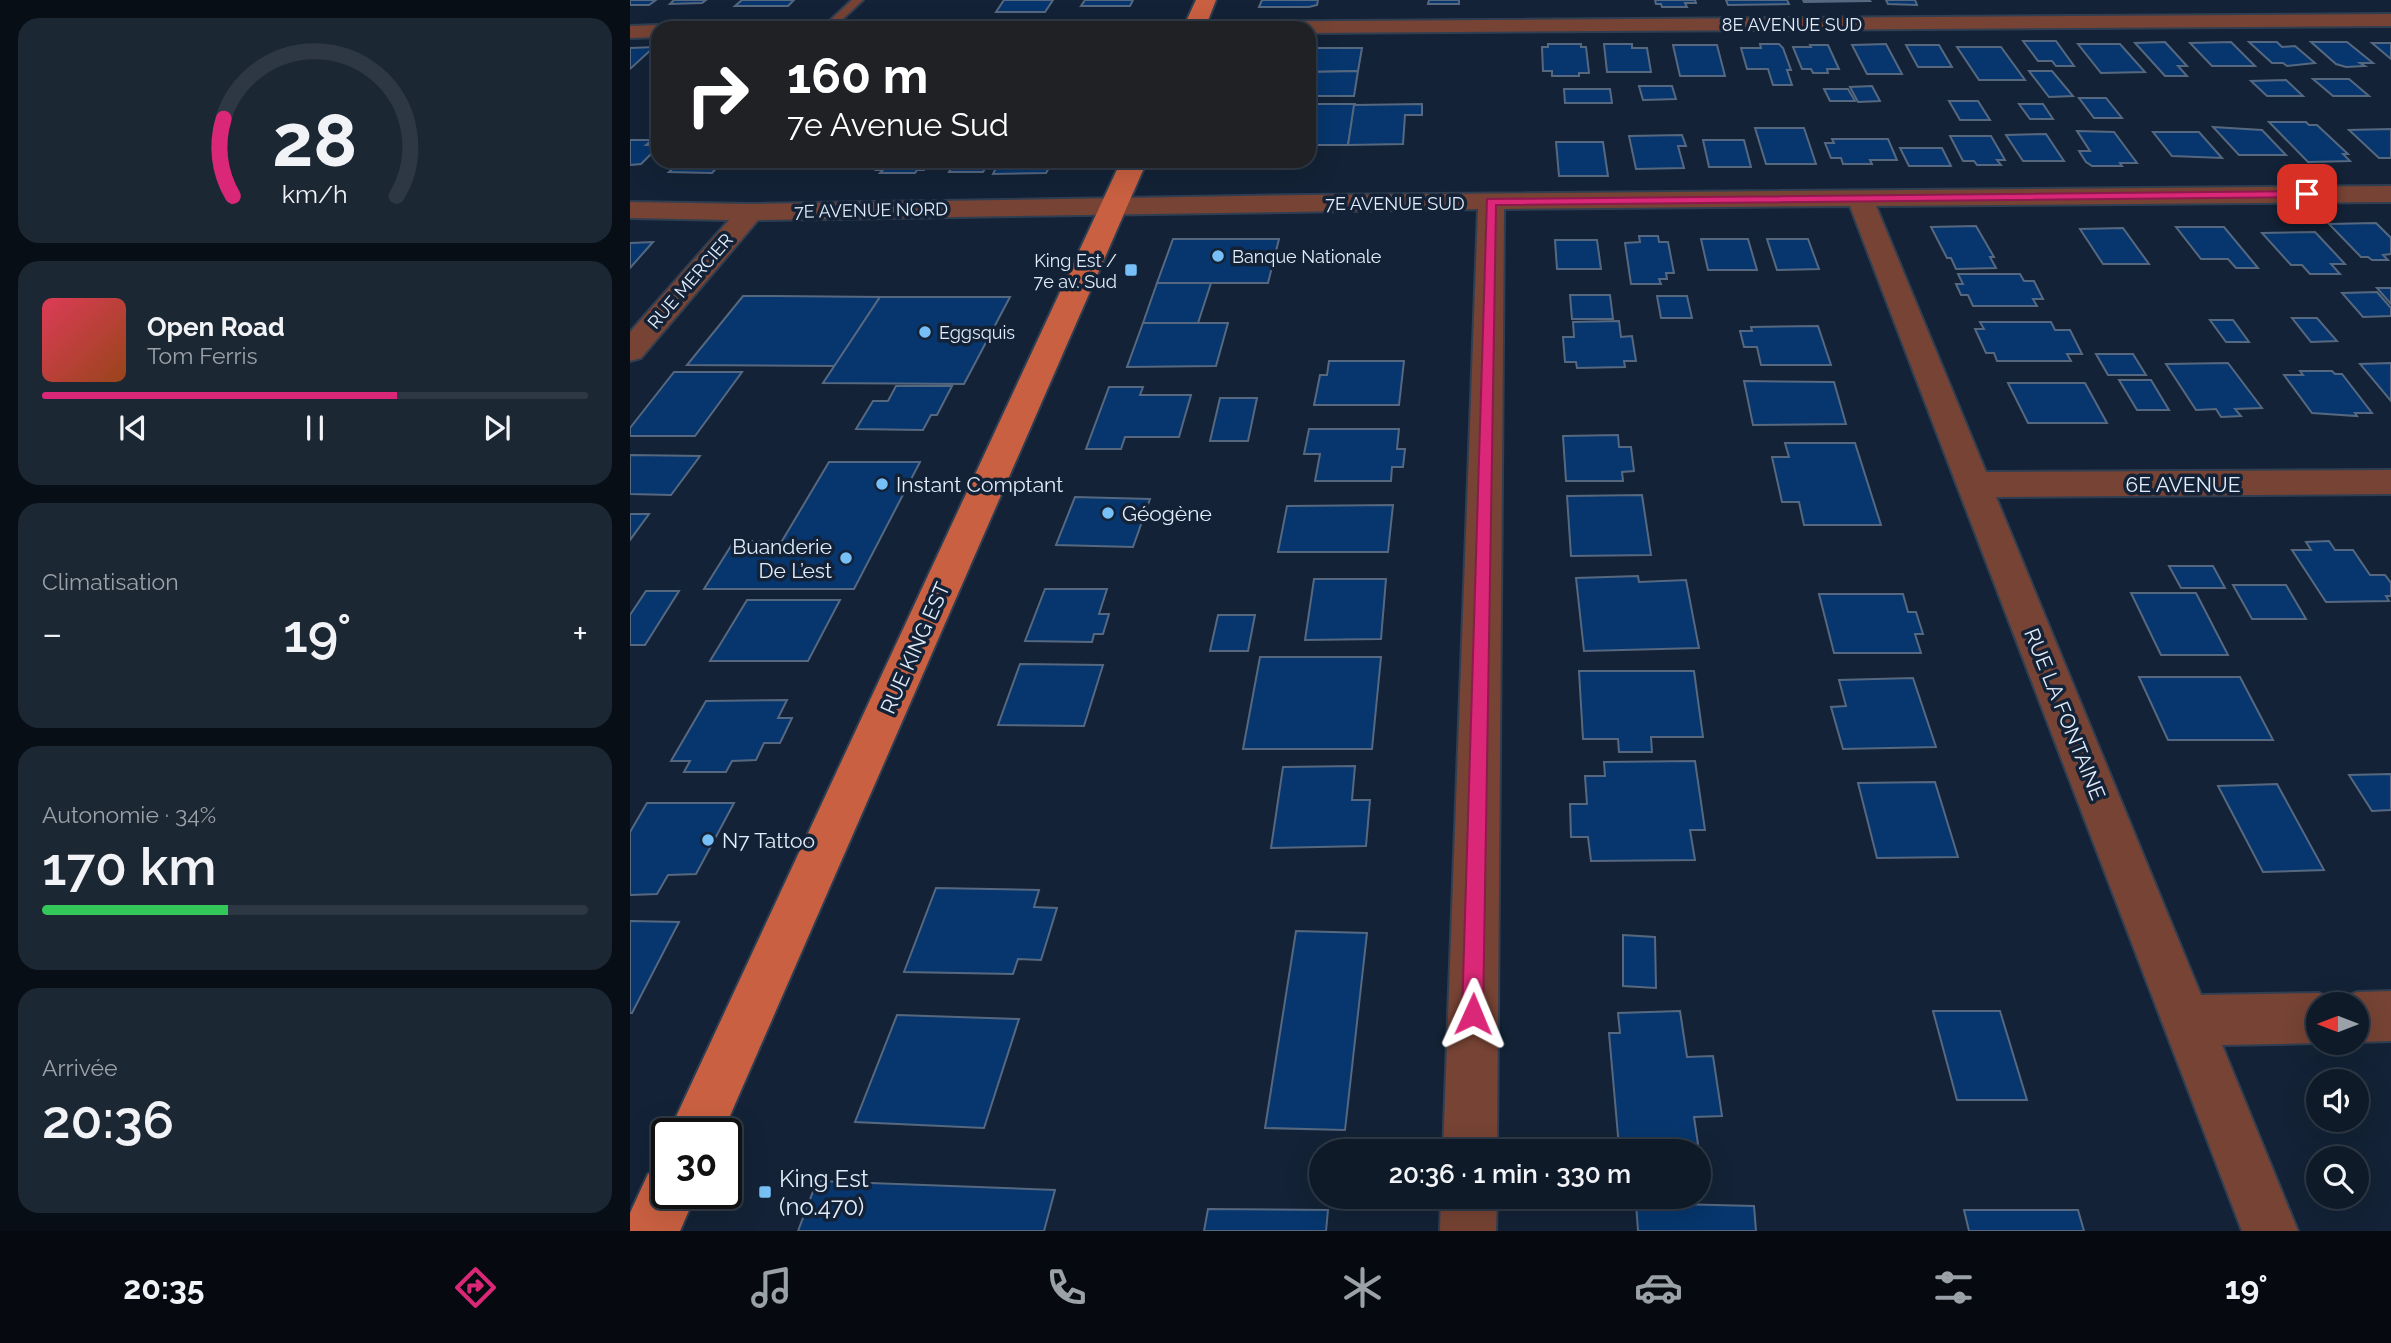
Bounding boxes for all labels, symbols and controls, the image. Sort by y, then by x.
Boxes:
street label: 8E AVENUE SUD [1722,14,1862,35]
text: 160 m [787,47,928,104]
icon: right [672,49,763,140]
text: 28 [272,99,358,184]
text: 7e Avenue Sud [787,106,1009,143]
pin [2277,164,2337,224]
icon: arrive [2288,175,2326,213]
text: km/h [282,179,348,209]
street label: 7E AVENUE SUD [1325,193,1465,214]
street label: 7E AVENUE NORD [794,198,948,222]
street label: RUE MERCIER [643,229,737,333]
place label: Banque Nationale [1232,246,1382,267]
marker: Banque Nationale [1210,248,1226,264]
place label: King Est / 7e av. Sud [1034,250,1117,292]
marker: King Est / 7e av. Sud [1123,262,1139,278]
text: Open Road [147,312,285,342]
place label: Eggsquis [939,322,1015,343]
marker: Eggsquis [917,324,933,340]
text: Tom Ferris [147,342,258,369]
icon: previous [114,409,152,447]
icon: pause [296,409,334,447]
icon: next [478,409,516,447]
place label: Instant Comptant [896,472,1063,497]
street label: 6E AVENUE [2125,472,2241,497]
marker: Instant Comptant [874,476,890,492]
place label: Géogène [1122,501,1212,526]
marker: Géogène [1100,505,1116,521]
place label: Buanderie De L’est [732,534,832,583]
marker: Buanderie De L’est [838,550,854,566]
text: Climatisation [42,568,179,595]
street label: RUE KING EST [875,578,955,718]
text: 19° [283,603,351,664]
text: − [42,611,62,656]
text: + [572,611,588,656]
street label: RUE LA FONTAINE [2019,625,2111,803]
text: Autonomie · 34% [42,801,216,828]
place label: N7 Tattoo [722,828,815,853]
marker: N7 Tattoo [700,832,716,848]
text: 170 km [42,836,216,897]
position arrow [1436,977,1510,1051]
north arrow [2306,992,2370,1055]
map controls [2306,992,2369,1209]
text: Arrivée [42,1054,118,1081]
button: sound [2306,1069,2369,1132]
text: 20:36 [42,1089,174,1150]
speed limit sign: 30 [651,1118,742,1209]
button: search [2306,1146,2369,1209]
text: 20:36 · 1 min · 330 m [1389,1159,1631,1189]
place label: King Est (no.470) [779,1164,869,1221]
marker: King Est (no.470) [757,1184,773,1200]
icon: directions [451,1263,500,1312]
icon: music [747,1263,796,1312]
icon: phone [1042,1263,1091,1312]
icon: climate [1338,1263,1387,1312]
icon: car [1634,1263,1683,1312]
icon: filters [1929,1263,1978,1312]
text: 20:35 [123,1269,204,1306]
text: 19° [2225,1269,2268,1306]

